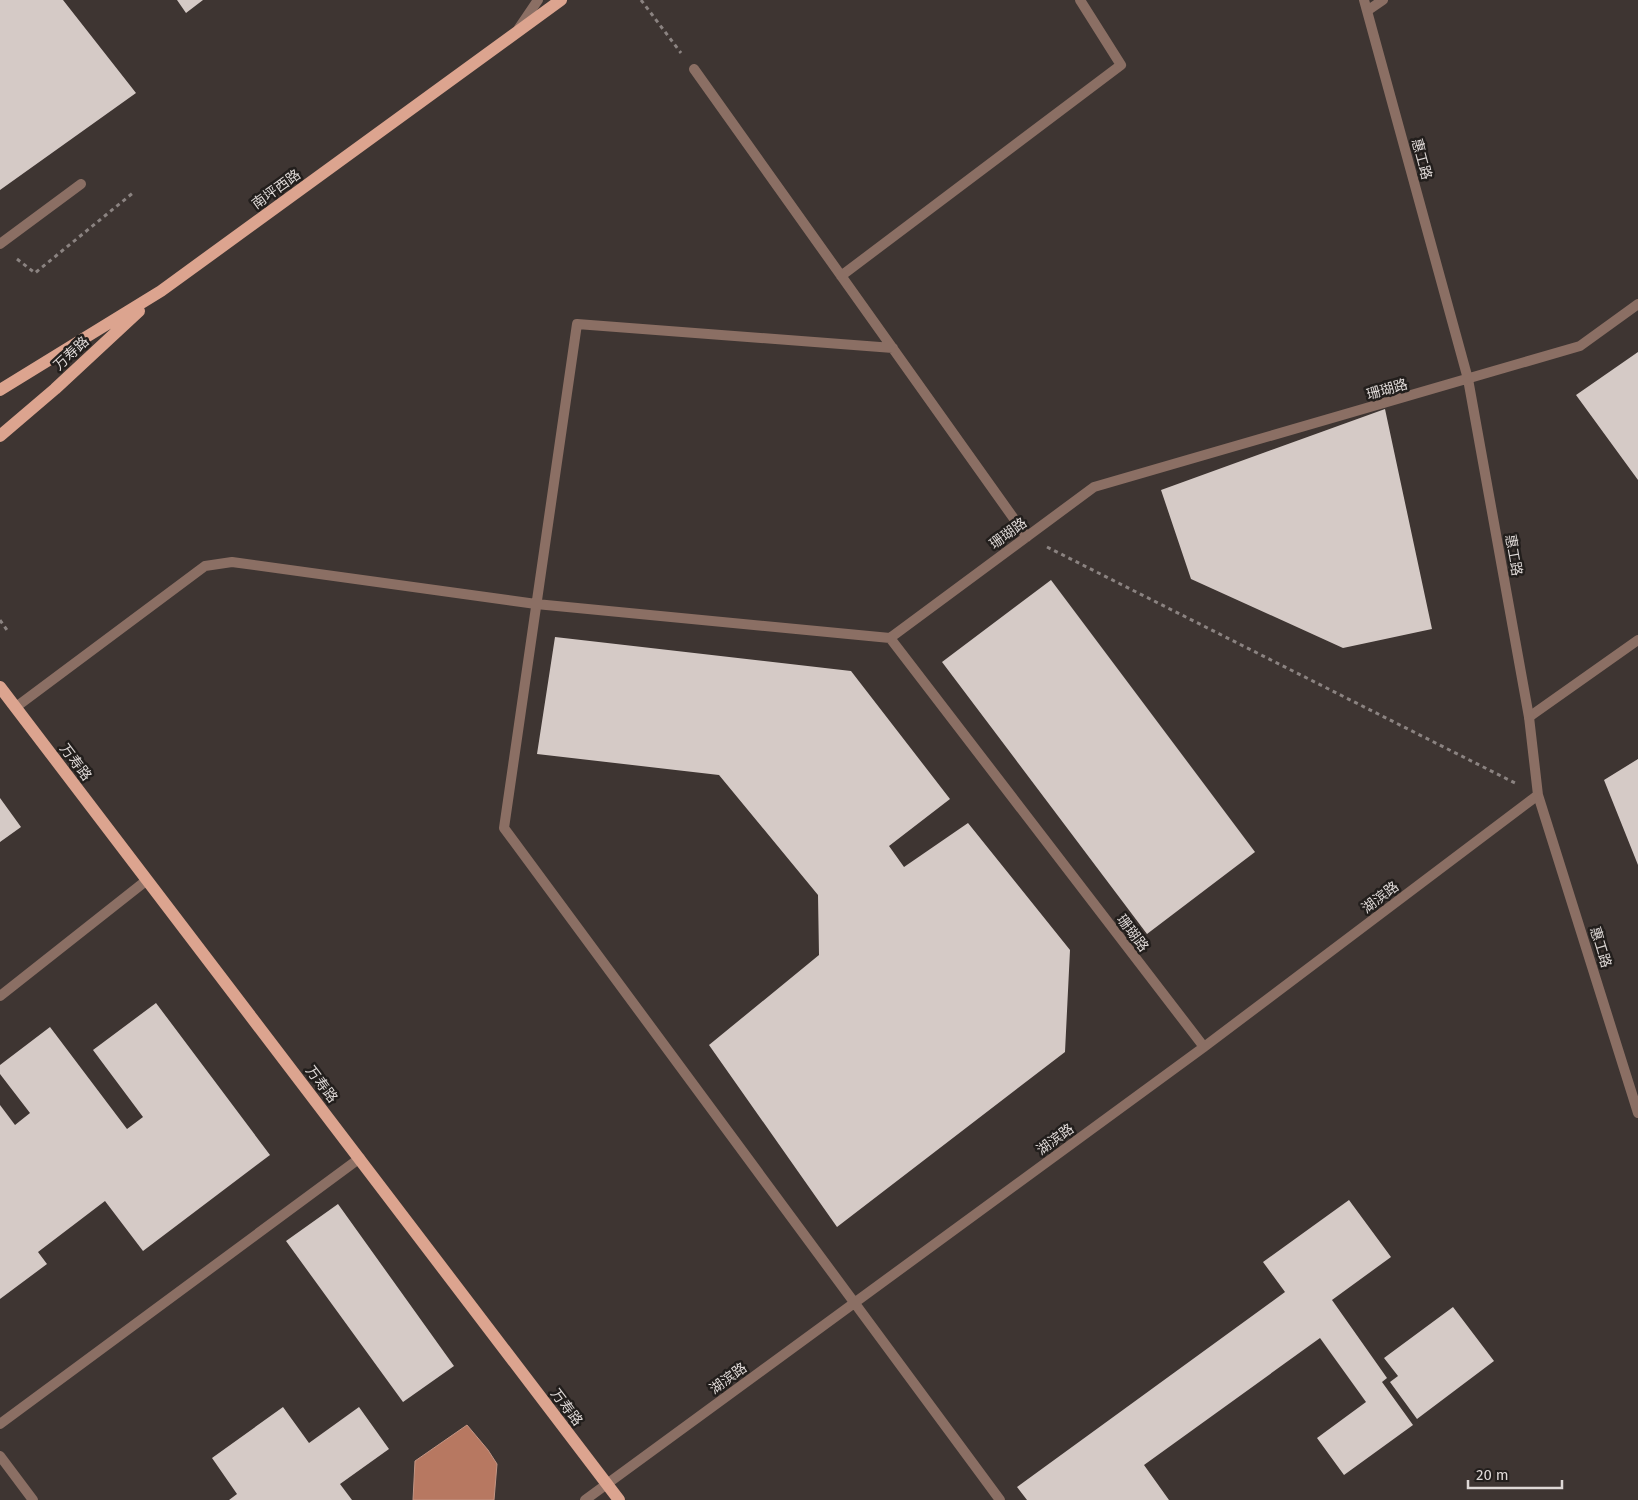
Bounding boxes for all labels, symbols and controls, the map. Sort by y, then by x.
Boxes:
street label: 惠工路 [1408,137,1435,182]
street label: 南坪西路 [249,166,304,213]
street label: 万寿路 [50,333,92,374]
street label: 珊瑚路 [1365,376,1410,403]
street label: 珊瑚路 [986,514,1030,553]
street label: 惠工路 [1501,533,1526,577]
street label: 万寿路 [56,740,95,784]
street label: 湖滨路 [1358,878,1402,917]
street label: 珊瑚路 [1113,911,1152,955]
street label: 惠工路 [1586,925,1615,970]
street label: 万寿路 [302,1062,341,1106]
street label: 湖滨路 [1033,1120,1077,1159]
street label: 湖滨路 [706,1359,750,1398]
street label: 万寿路 [547,1385,586,1429]
scale bar [1468,1458,1562,1490]
text: 20 m [1476,1466,1509,1484]

